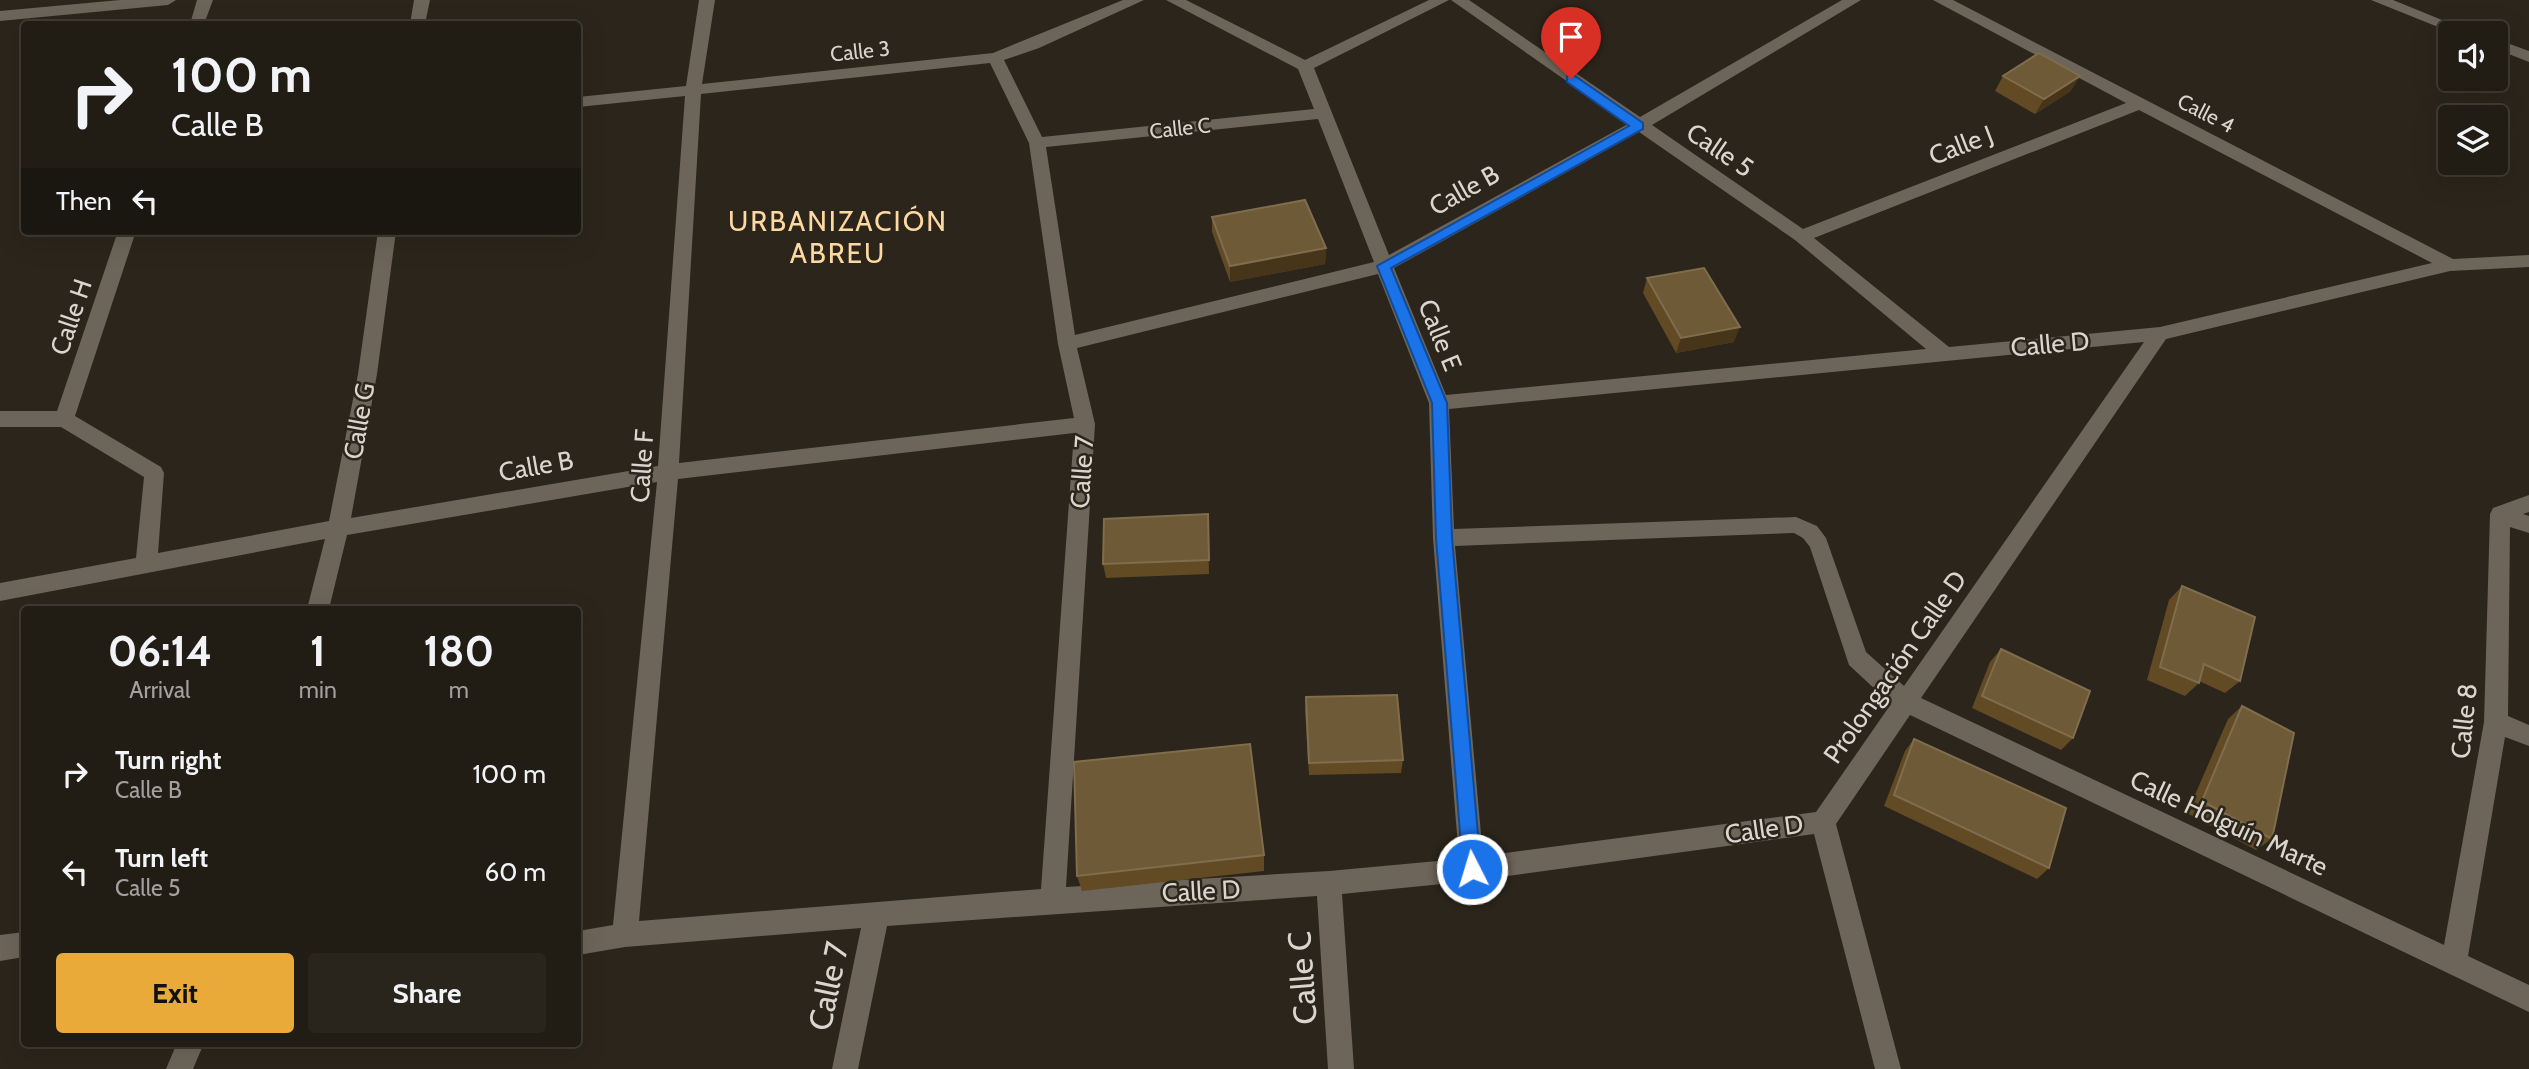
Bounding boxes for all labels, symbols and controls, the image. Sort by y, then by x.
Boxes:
pin [1541,7,1601,79]
icon: arrive [1552,18,1590,56]
map controls [2438,21,2508,175]
button: sound [2438,21,2508,91]
street label: Calle 3 [829,35,891,67]
text: 100 m [171,45,312,104]
icon: right [56,49,147,140]
street label: Calle 4 [2173,88,2239,138]
text: Calle B [171,105,264,144]
button: layers [2438,105,2508,175]
street label: Calle C [1148,112,1212,144]
street label: Calle 5 [1680,116,1760,184]
street label: Calle J [1924,118,1998,172]
street label: Calle B [1423,158,1505,222]
icon: left [126,182,164,220]
text: Then [56,185,112,217]
district label: URBANIZACIÓN ABREU [728,204,948,270]
street label: Calle H [43,275,99,359]
street label: Calle E [1411,295,1469,375]
street label: Calle D [2009,325,2091,363]
street label: Calle G [337,380,381,462]
street label: Calle F [623,428,661,504]
street label: Calle 7 [1063,435,1101,509]
street label: Calle B [496,444,576,488]
street label: Prolongación Calle D [1817,565,1973,769]
text: 06:14 [108,625,212,677]
text: 1 [310,625,326,677]
text: 180 [424,625,494,677]
text: Arrival [129,676,191,704]
text: min [299,676,337,704]
text: m [449,676,469,704]
street label: Calle 8 [2444,682,2484,760]
text: Turn right [115,744,221,776]
icon: right [56,755,94,793]
text: 100 m [473,758,546,790]
street label: Calle Holguín Marte [2125,763,2333,883]
text: Calle B [115,776,182,804]
street label: Calle D [1723,808,1805,850]
position arrow [1435,832,1509,906]
text: Turn left [115,842,208,874]
icon: left [56,853,94,891]
text: 60 m [484,856,546,888]
street label: Calle D [1161,873,1241,909]
text: Calle 5 [115,874,180,902]
street label: Calle C [1279,930,1325,1026]
street label: Calle 7 [800,938,856,1034]
button: Exit [56,953,294,1033]
button: Share [308,953,546,1033]

